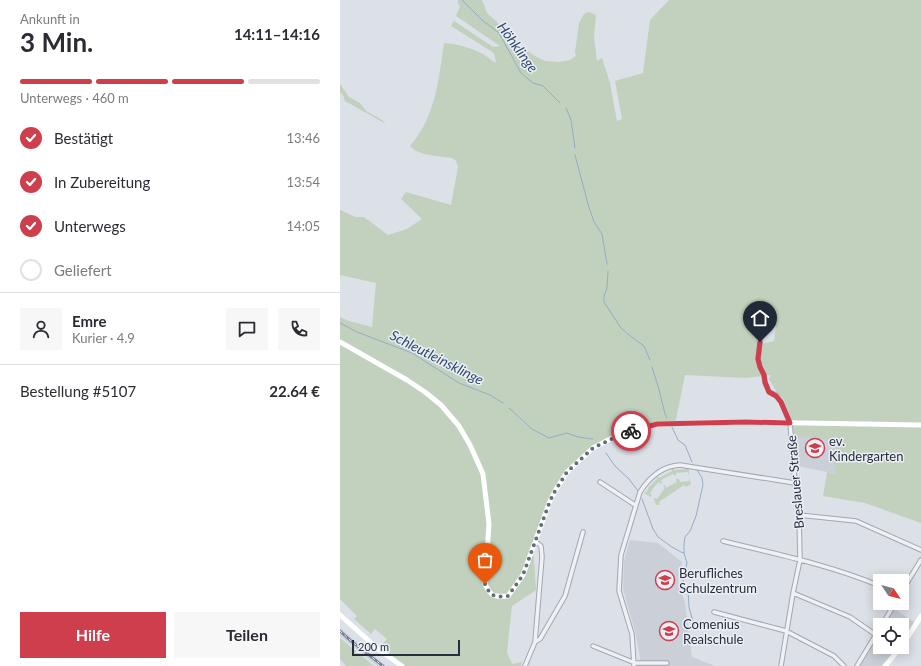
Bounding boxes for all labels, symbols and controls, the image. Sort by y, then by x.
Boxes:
text: Ankunft in [20,11,80,27]
water label: Höhklinge [494,18,542,76]
text: 14:11–14:16 [234,25,320,43]
text: 3 Min. [20,26,93,58]
text: Unterwegs · 460 m [20,90,129,106]
icon: check [20,127,42,149]
text: Bestätigt [54,129,113,147]
text: 13:46 [287,130,320,146]
icon: check [20,171,42,193]
text: In Zubereitung [54,173,150,191]
text: 13:54 [287,174,320,190]
icon: check [20,215,42,237]
text: Unterwegs [54,217,126,235]
text: 14:05 [287,218,320,234]
text: Geliefert [54,261,112,279]
pin [743,301,777,342]
icon: home [749,307,771,329]
button: person [20,308,62,350]
button: chat [226,308,268,350]
button: phone [278,308,320,350]
text: Emre [72,312,106,330]
water label: Schleutleinsklinge [387,326,487,388]
text: Kurier · 4.9 [72,330,135,346]
text: Bestellung #5107 [20,382,136,400]
text: 22.64 € [269,382,320,400]
courier [611,411,651,451]
icon: bike [620,420,642,442]
place label: ev. Kindergarten [829,433,903,464]
street label: Breslauer Straße [783,435,807,529]
school or university icon: ev. Kindergarten [804,437,826,459]
pin [468,543,502,584]
icon: bag [474,549,496,571]
place label: Berufliches Schulzentrum [679,565,757,596]
school or university icon: Berufliches Schulzentrum [654,569,676,591]
north arrow [873,574,909,610]
map controls [873,574,909,654]
button: Hilfe [20,612,166,658]
button: Teilen [174,612,320,658]
place label: Comenius Realschule [683,616,744,647]
button: locate [873,618,909,654]
school or university icon: Comenius Realschule [658,620,680,642]
scale bar [352,638,460,657]
text: 200 m [358,640,389,653]

